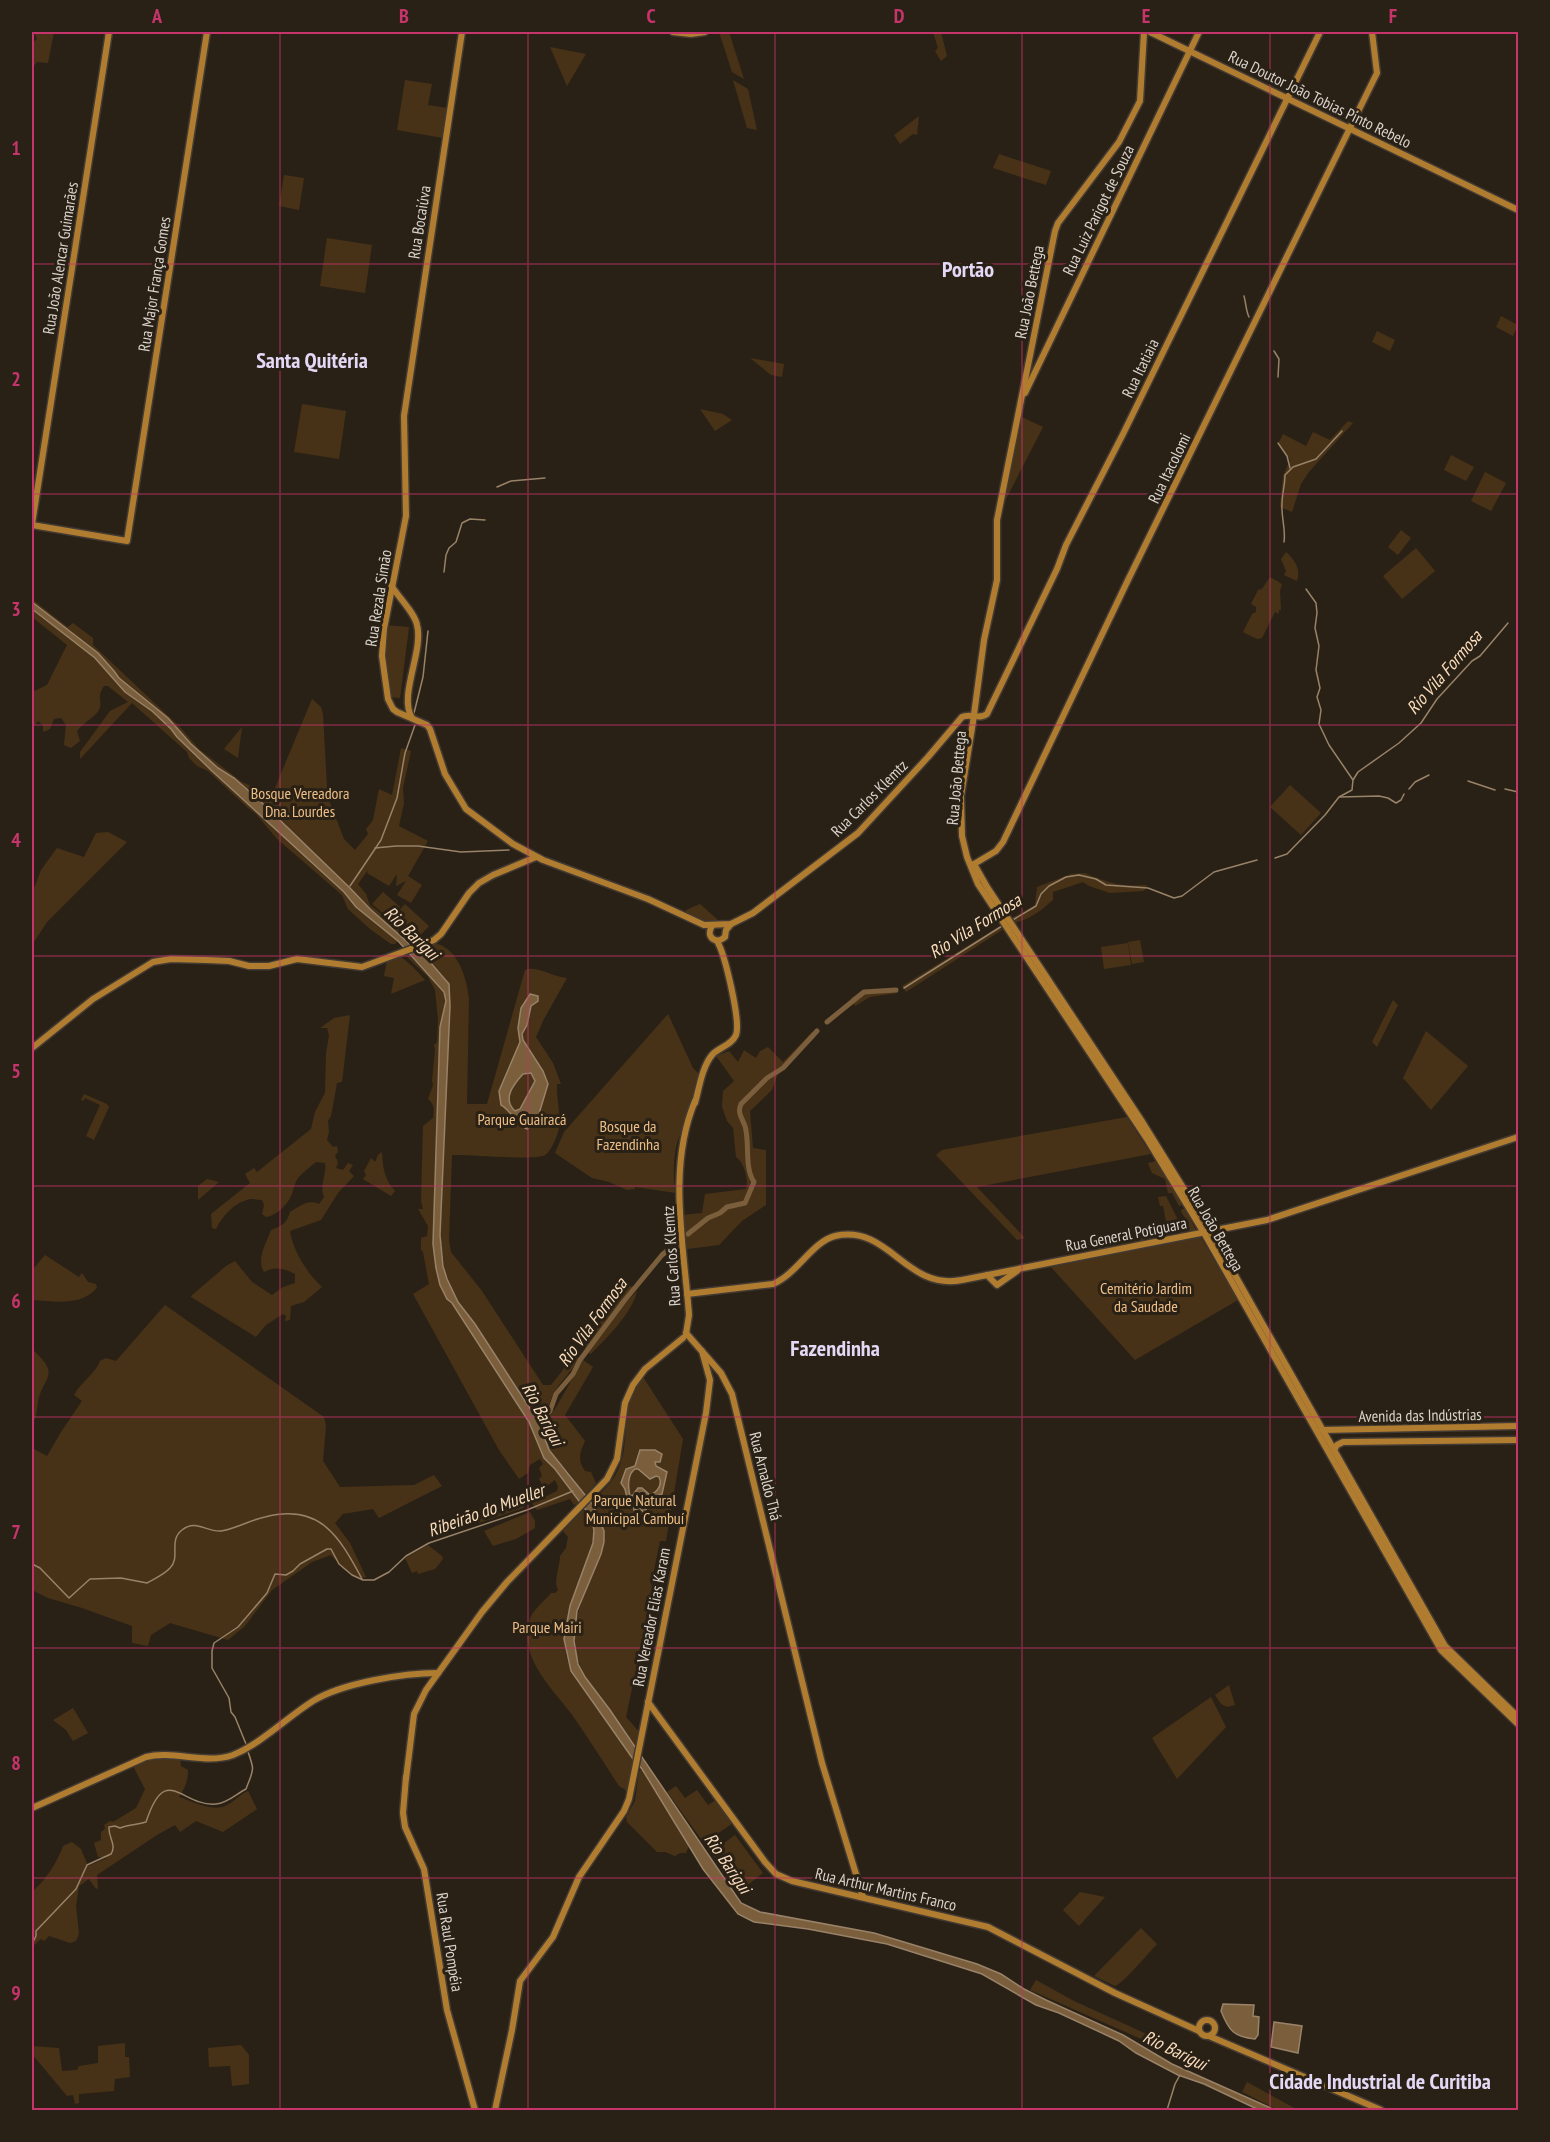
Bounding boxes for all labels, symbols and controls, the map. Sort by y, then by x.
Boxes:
text: A [151,3,163,29]
text: B [399,3,409,29]
text: C [646,3,656,29]
text: D [894,3,905,29]
text: E [1142,3,1150,29]
text: F [1389,3,1397,29]
street label: Rua Doutor João Tobias Pinto Rebelo [1225,46,1415,152]
text: 1 [11,135,21,161]
street label: Rua Luiz Parigot de Souza [1058,142,1138,278]
street label: Rua João Alencar Guimarães [38,180,82,336]
street label: Rua Bocaiúva [403,184,435,260]
street label: Rua Major França Gomes [133,215,175,353]
street label: Rua João Bettega [1010,244,1048,340]
district label: Portão [942,255,994,283]
street label: Rua Itatiaia [1117,335,1163,401]
district label: Santa Quitéria [256,346,368,374]
text: 2 [11,366,21,392]
street label: Rua Itacolomi [1143,430,1195,506]
street label: Rua Rezala Simão [360,548,396,648]
text: 3 [11,596,21,622]
water label: Rio Vila Formosa [1401,625,1487,719]
street label: Rua João Bettega [942,730,970,826]
street label: Rua Carlos Klemtz [826,755,912,841]
park label: Bosque Vereadora Dna. Lourdes [251,783,349,821]
text: 4 [11,827,21,853]
water label: Rio Vila Formosa [925,888,1026,963]
water label: Rio Barigui [379,901,446,966]
text: 5 [11,1058,21,1084]
park label: Parque Guairacá [478,1109,567,1129]
park label: Bosque da Fazendinha [596,1116,660,1154]
street label: Rua João Bettega [1184,1183,1248,1275]
street label: Rua Carlos Klemtz [658,1205,684,1307]
street label: Rua General Potiguara [1064,1212,1188,1256]
water label: Rio Vila Formosa [552,1272,632,1371]
park label: Cemitério Jardim da Saudade [1100,1278,1192,1316]
text: 6 [11,1288,21,1314]
district label: Fazendinha [790,1334,880,1362]
water label: Rio Barigui [517,1379,570,1451]
street label: Avenida das Indústrias [1358,1404,1482,1426]
street label: Rua Arnaldo Thá [745,1430,787,1522]
water label: Ribeirão do Mueller [425,1477,550,1542]
park label: Parque Natural Municipal Cambuí [586,1490,685,1528]
text: 7 [11,1519,21,1545]
street label: Rua Vereador Elias Karam [628,1546,674,1688]
park label: Parque Mairi [512,1617,582,1637]
text: 8 [11,1750,21,1776]
water label: Rio Barigui [699,1828,758,1899]
street label: Rua Arthur Martins Franco [813,1863,959,1915]
street label: Rua Raul Pompéia [432,1891,468,1993]
text: 9 [11,1980,21,2006]
water label: Rio Barigui [1139,2025,1213,2076]
district label: Cidade Industrial de Curitiba [1269,2067,1491,2095]

